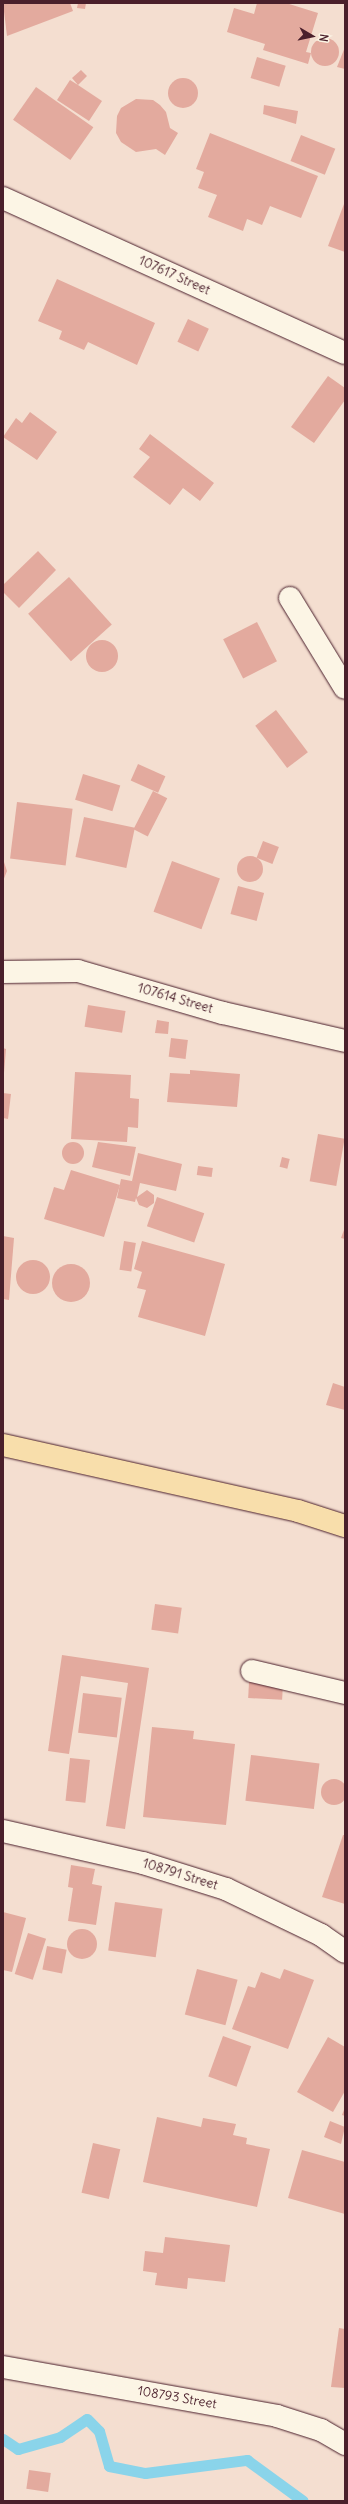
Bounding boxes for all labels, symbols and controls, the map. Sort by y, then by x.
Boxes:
north arrow [292,16,332,56]
text: N [316,33,331,43]
street label: 107617 Street [136,253,212,299]
street label: 107614 Street [136,981,214,1017]
street label: 108791 Street [140,1856,220,1894]
street label: 108793 Street [136,2383,218,2413]

